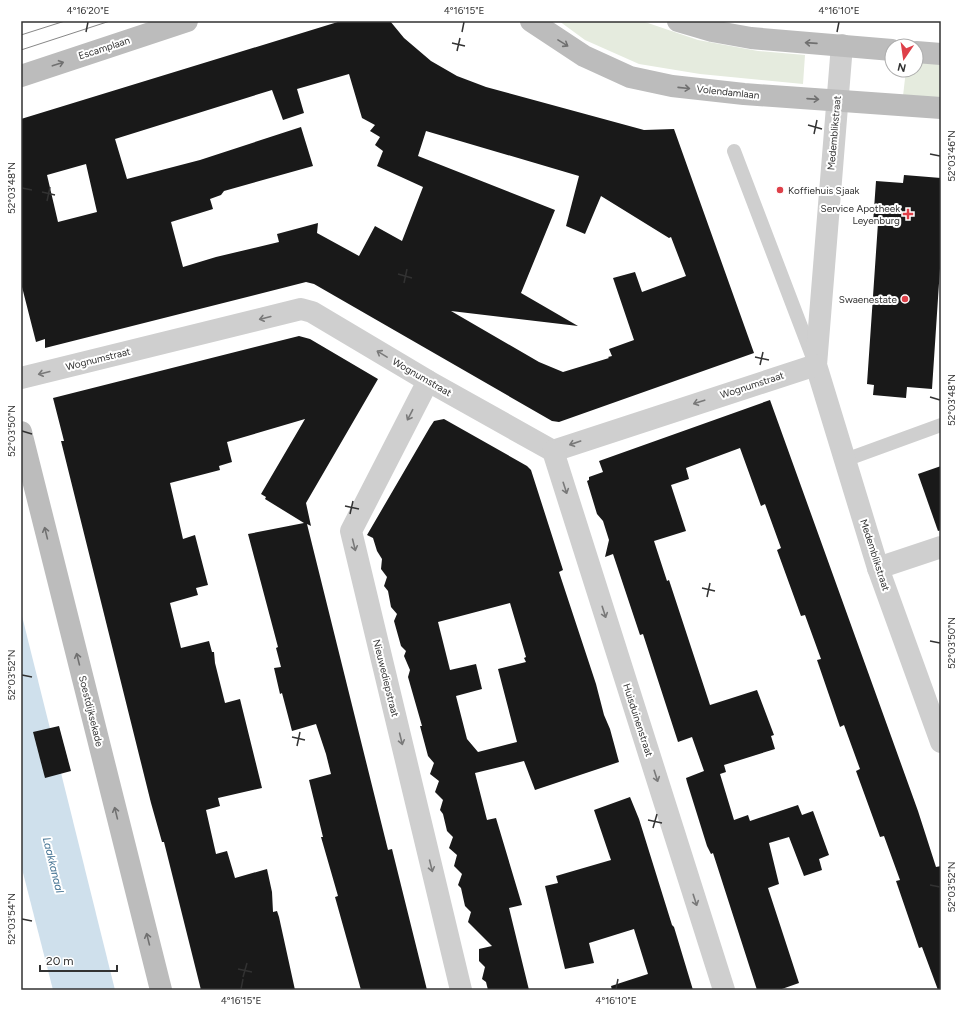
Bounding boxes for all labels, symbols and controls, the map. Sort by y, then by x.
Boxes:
text: 4°16'20"E [67,4,109,17]
text: 4°16'15"E [444,4,484,17]
text: 4°16'10"E [818,4,860,17]
street label: Escamplaan [77,33,132,62]
north arrow [884,38,924,78]
one-way arrow [557,40,569,48]
one-way arrow [805,40,818,47]
one-way arrow [52,59,64,67]
text: N [896,60,907,75]
street label: Volendamlaan [696,82,760,102]
one-way arrow [677,84,690,92]
street label: Medemblikstraat [824,95,844,171]
one-way arrow [807,96,820,103]
text: 52°03'46"N [945,130,958,182]
text: 52°03'48"N [5,162,18,214]
place label: Koffiehuis Sjaak [788,184,860,197]
marker: Koffiehuis Sjaak [775,185,785,195]
place label: Service Apotheek Leyenburg [821,202,900,227]
marker: Service Apotheek Leyenburg [903,209,913,219]
place label: Swaenestate [839,293,898,306]
marker: Swaenestate [900,294,910,304]
one-way arrow [259,315,272,323]
street label: Wognumstraat [64,345,132,373]
one-way arrow [376,349,388,357]
street label: Wognumstraat [390,355,454,399]
one-way arrow [37,369,50,377]
street label: Wognumstraat [718,369,786,401]
text: 52°03'48"N [945,374,958,426]
one-way arrow [693,399,705,407]
text: 52°03'50"N [5,405,18,457]
one-way arrow [406,409,413,421]
one-way arrow [570,440,582,448]
one-way arrow [562,481,569,494]
street label: Medemblikstraat [857,517,893,593]
one-way arrow [42,527,50,540]
one-way arrow [350,538,358,551]
one-way arrow [601,605,608,618]
text: 52°03'50"N [945,617,958,669]
street label: Nieuwediepstraat [370,638,402,718]
text: 52°03'52"N [5,649,18,701]
one-way arrow [74,653,81,666]
street label: Soestdijksekade [76,674,106,748]
street label: Huisduinenstraat [620,682,656,758]
one-way arrow [397,732,405,745]
one-way arrow [653,769,660,782]
one-way arrow [112,806,120,819]
water label: Laakkanaal [40,836,66,895]
one-way arrow [428,859,435,872]
text: 52°03'52"N [945,861,958,913]
text: 52°03'54"N [5,893,18,945]
one-way arrow [692,893,699,906]
one-way arrow [144,932,151,945]
scale bar [40,947,117,973]
text: 20 m [46,954,74,968]
text: 4°16'15"E [221,994,261,1007]
text: 4°16'10"E [595,994,637,1007]

